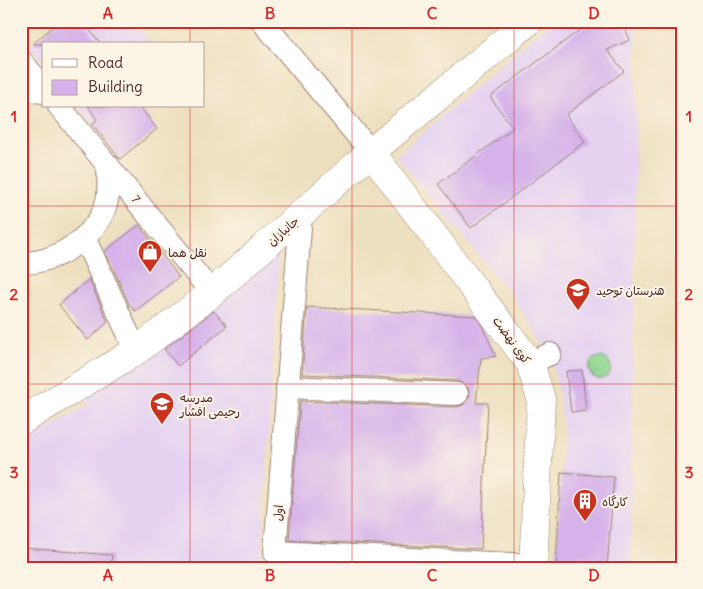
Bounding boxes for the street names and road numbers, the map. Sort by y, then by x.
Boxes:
street label: 7 [128,192,144,206]
street label: جانبازان [264,213,303,250]
street label: کوی نهضت [490,313,534,367]
street label: اول [270,504,287,522]

